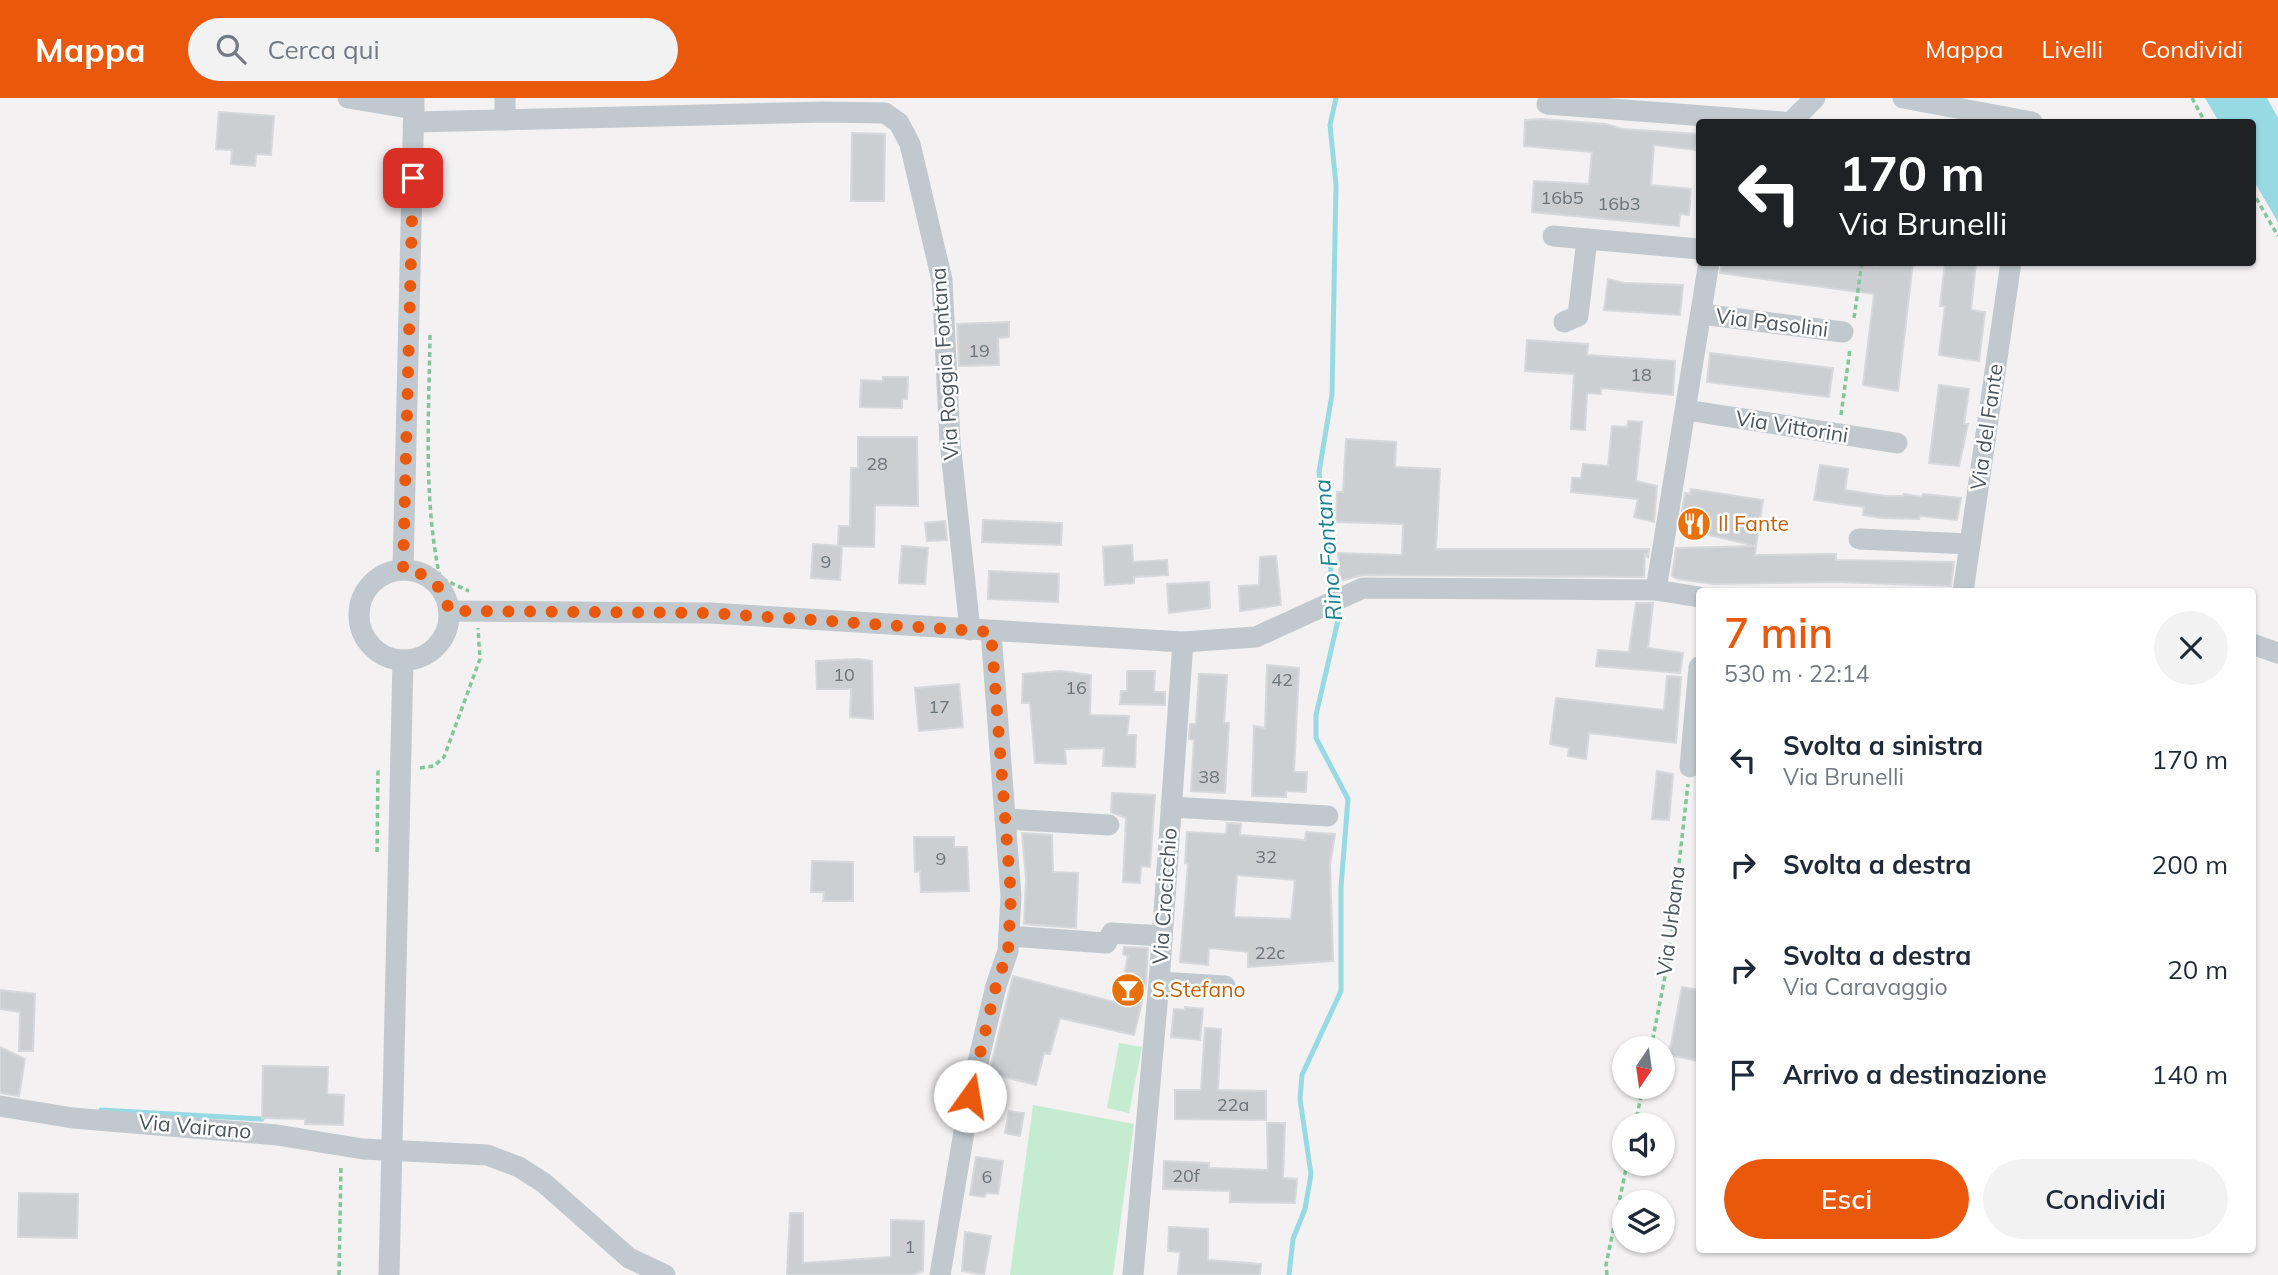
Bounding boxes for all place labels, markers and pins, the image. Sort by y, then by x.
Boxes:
pin [383,148,443,208]
restaurant icon: Il Fante [1675,505,1713,543]
place label: Il Fante [1718,510,1789,536]
bar icon: S.Stefano [1109,971,1147,1009]
place label: S.Stefano [1152,976,1245,1002]

